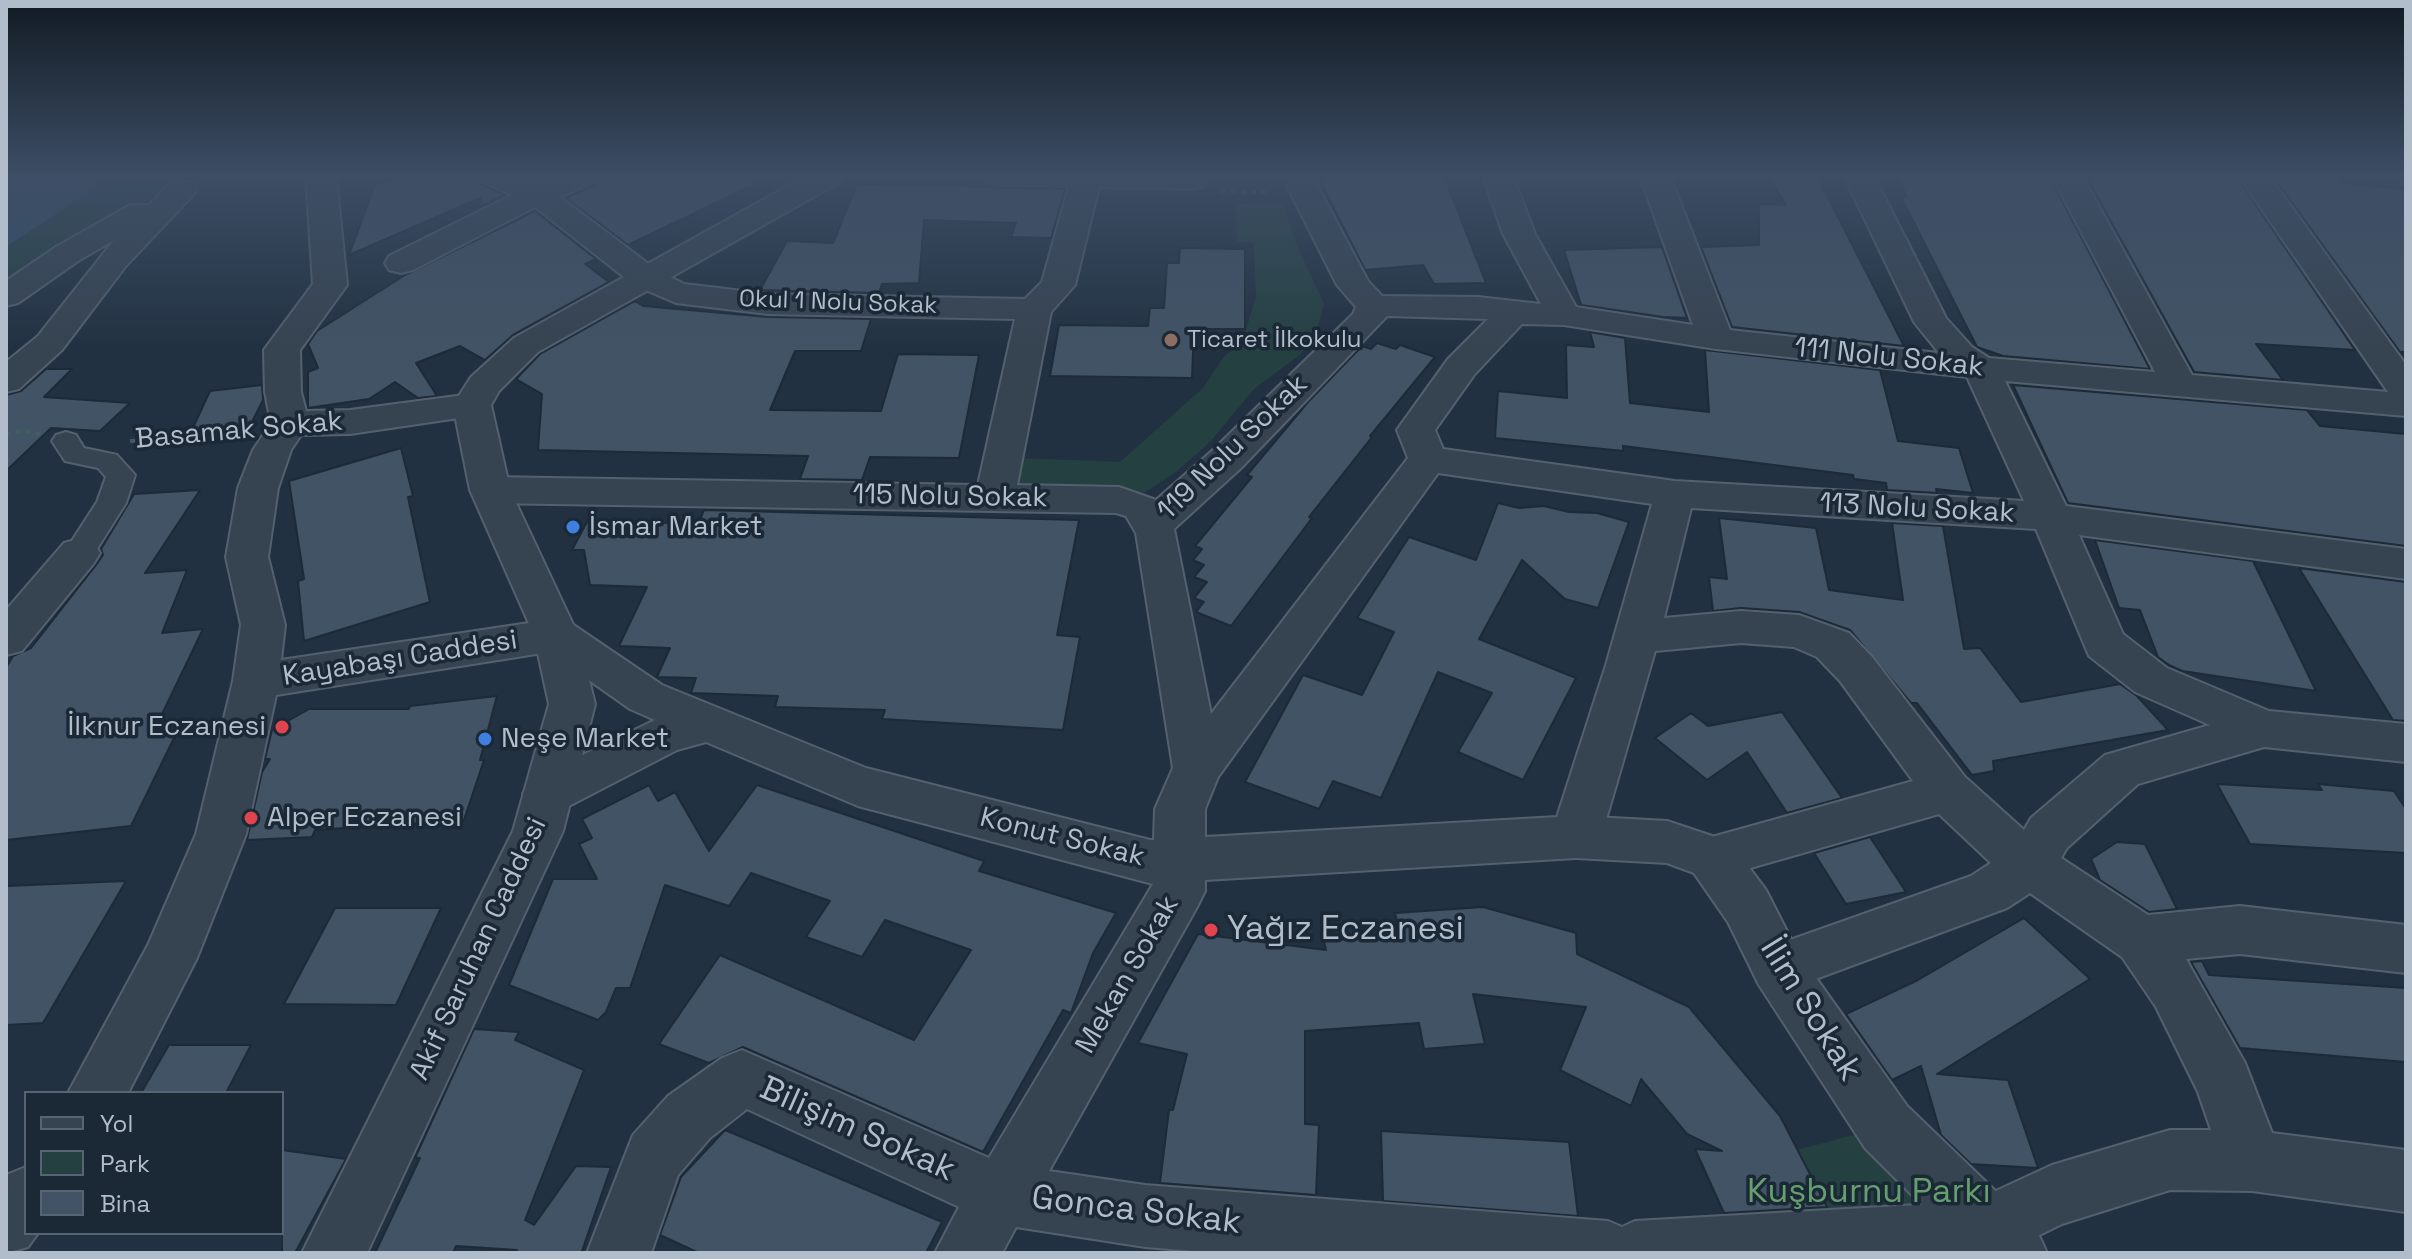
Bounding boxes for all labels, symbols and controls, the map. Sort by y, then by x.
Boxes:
street label: Okul 1 Nolu Sokak [738,285,938,321]
place label: Ticaret İlkokulu [1187,326,1361,354]
marker: Ticaret İlkokulu [1162,331,1180,349]
street label: 111 Nolu Sokak [1793,331,1985,385]
street label: 119 Nolu Sokak [1151,368,1315,528]
street label: Basamak Sokak [134,405,344,457]
street label: 115 Nolu Sokak [852,479,1048,515]
street label: 113 Nolu Sokak [1819,487,2015,531]
place label: İsmar Market [589,510,763,544]
marker: İsmar Market [564,518,582,536]
street label: Kayabaşı Caddesi [280,624,520,694]
place label: İlknur Eczanesi [67,710,266,744]
marker: İlknur Eczanesi [273,718,291,736]
place label: Neşe Market [501,722,669,756]
marker: Neşe Market [476,730,494,748]
place label: Alper Eczanesi [267,801,462,835]
street label: Konut Sokak [976,801,1148,875]
marker: Alper Eczanesi [242,809,260,827]
street label: Akif Saruhan Caddesi [403,812,555,1086]
street label: Mekan Sokak [1069,890,1187,1060]
place label: Yağız Eczanesi [1227,910,1464,950]
marker: Yağız Eczanesi [1202,921,1220,939]
street label: İlim Sokak [1750,931,1870,1089]
street label: Bilişim Sokak [753,1069,961,1191]
legend [24,1091,284,1235]
text: Yol [100,1108,133,1139]
text: Park [100,1148,150,1179]
park label: Kuşburnu Parkı [1747,1173,1991,1213]
street label: Gonca Sokak [1029,1178,1243,1244]
text: Bina [100,1188,150,1219]

